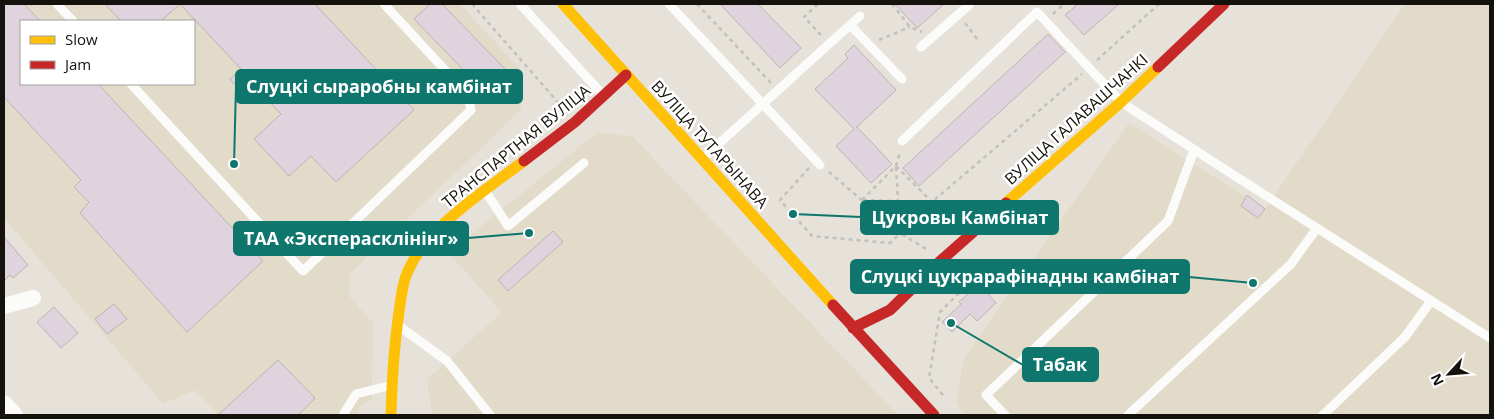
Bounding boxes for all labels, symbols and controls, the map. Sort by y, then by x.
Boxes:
legend [20,20,195,85]
text: Slow [65,29,98,49]
street label: ВУЛІЦА ГАЛАВАШЧАНКІ [1000,49,1152,189]
text: Jam [63,54,91,74]
callout: Слуцкі сыраробны камбінат [236,70,522,103]
text: Слуцкі сыраробны камбінат [246,74,512,98]
street label: ВУЛІЦА ТУТАРЫНАВА [647,75,774,213]
street label: ТРАНСПАРТНАЯ ВУЛІЦА [437,79,595,213]
callout: Цукровы Камбінат [861,201,1058,234]
text: Цукровы Камбінат [872,205,1048,229]
callout: ТАА «Эксперасклінінг» [234,222,468,255]
text: ТАА «Эксперасклінінг» [244,226,458,250]
callout: Слуцкі цукрарафінадны камбінат [851,260,1189,293]
text: Слуцкі цукрарафінадны камбінат [861,264,1179,288]
callout: Табак [1023,348,1098,381]
north arrow [1424,349,1474,399]
text: Табак [1033,352,1088,376]
text: N [1426,371,1448,389]

